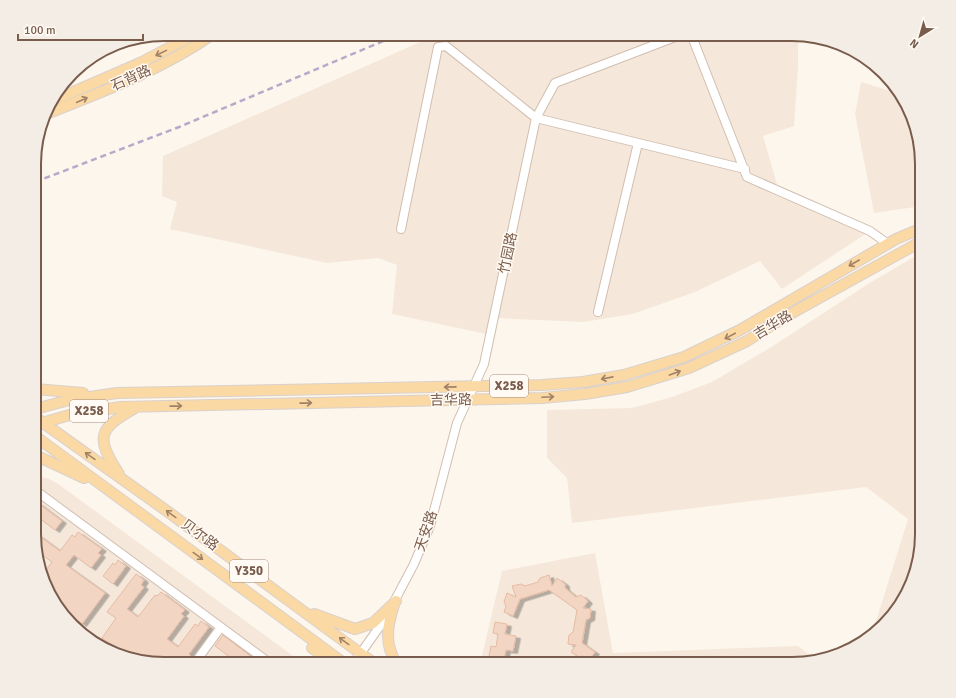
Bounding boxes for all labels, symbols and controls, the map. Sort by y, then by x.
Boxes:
scale bar [18,16,143,42]
north arrow [900,16,940,56]
text: 100 m [24,23,56,38]
text: N [907,36,921,51]
one-way arrow [155,50,167,57]
street label: 石背路 [108,62,154,94]
one-way arrow [76,95,88,103]
street label: 竹园路 [495,231,521,275]
one-way arrow [848,260,860,268]
street label: 吉华路 [751,307,795,343]
one-way arrow [724,332,736,340]
one-way arrow [669,369,682,376]
one-way arrow [601,374,614,382]
road number: X258 [490,375,528,397]
one-way arrow [444,383,457,391]
street label: 吉华路 [430,391,472,409]
one-way arrow [541,394,554,401]
one-way arrow [299,399,312,407]
road number: X258 [70,400,108,422]
one-way arrow [169,402,182,410]
one-way arrow [85,452,96,460]
street label: 天安路 [411,508,441,554]
one-way arrow [166,510,177,518]
street label: 贝尔路 [178,516,222,554]
one-way arrow [193,552,204,561]
road number: Y350 [230,560,268,582]
one-way arrow [338,637,349,645]

